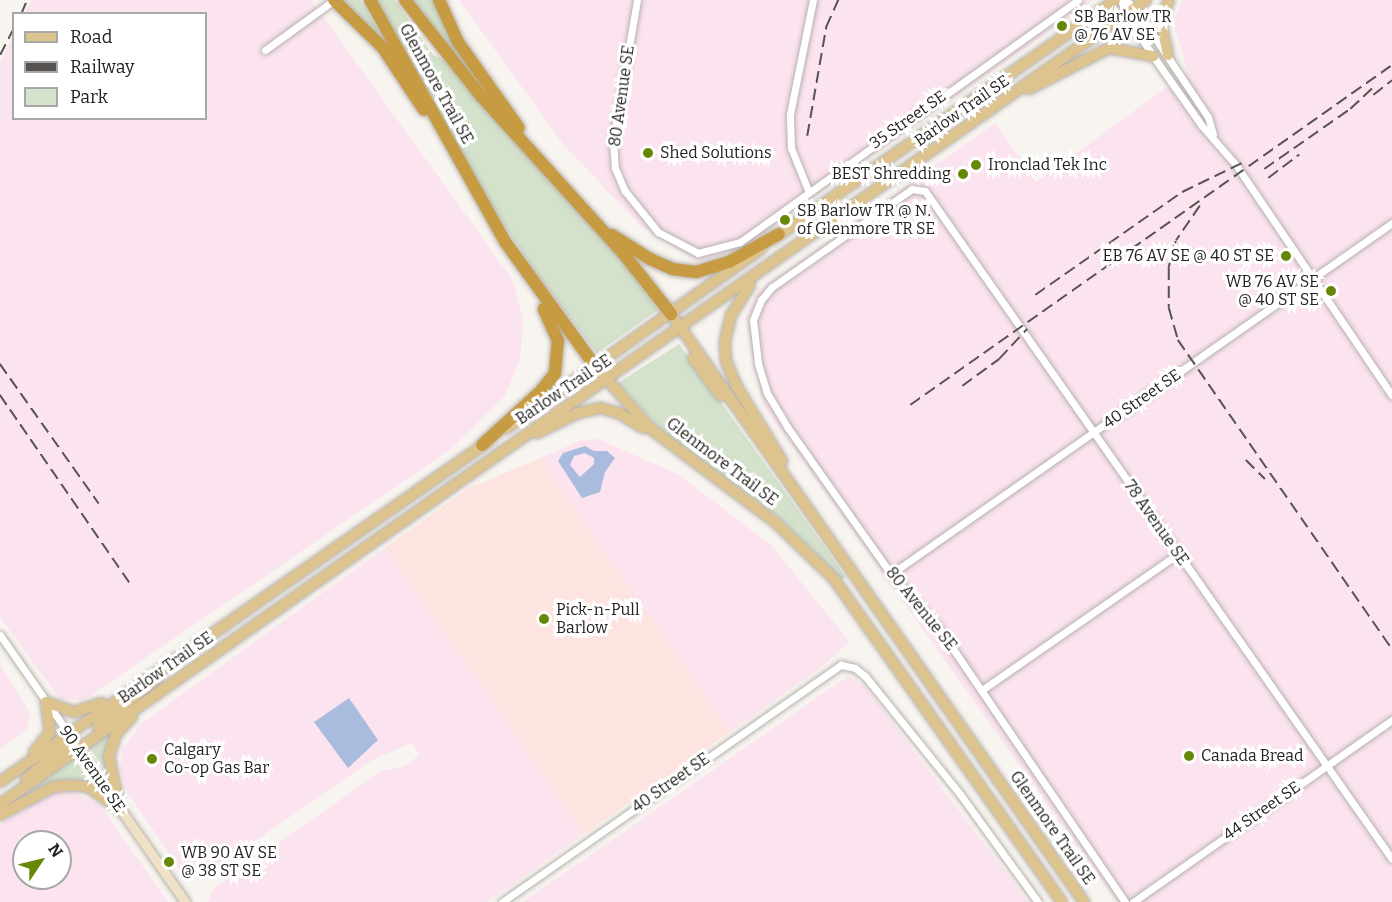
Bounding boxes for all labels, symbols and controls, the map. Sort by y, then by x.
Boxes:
place label: SB Barlow TR @ 76 AV SE [1074,7,1171,45]
legend [12,12,207,120]
marker: SB Barlow TR @ 76 AV SE [1055,19,1069,33]
street label: Glenmore Trail SE [395,21,477,147]
text: Road [70,26,112,48]
street label: 80 Avenue SE [605,44,639,148]
text: Railway [70,56,134,78]
street label: Barlow Trail SE [911,71,1013,151]
text: Park [70,86,108,108]
street label: 35 Street SE [866,87,950,153]
place label: Shed Solutions [660,143,772,163]
marker: Shed Solutions [641,146,655,160]
place label: Ironclad Tek Inc [988,155,1107,175]
marker: Ironclad Tek Inc [969,158,983,172]
place label: BEST Shredding [832,164,951,184]
marker: BEST Shredding [956,167,970,181]
place label: SB Barlow TR @ N. of Glenmore TR SE [797,201,935,239]
marker: SB Barlow TR @ N. of Glenmore TR SE [778,213,792,227]
place label: EB 76 AV SE @ 40 ST SE [1102,246,1274,266]
marker: EB 76 AV SE @ 40 ST SE [1279,249,1293,263]
place label: WB 76 AV SE @ 40 ST SE [1226,272,1319,310]
marker: WB 76 AV SE @ 40 ST SE [1324,284,1338,298]
street label: Barlow Trail SE [513,351,615,429]
street label: 40 Street SE [1099,365,1185,433]
street label: Glenmore Trail SE [663,414,781,510]
street label: 78 Avenue SE [1120,477,1192,569]
street label: 80 Avenue SE [881,563,961,655]
place label: Pick-n-Pull Barlow [556,600,640,638]
marker: Pick-n-Pull Barlow [537,612,551,626]
street label: Barlow Trail SE [115,628,217,708]
street label: 90 Avenue SE [55,722,129,816]
place label: Calgary Co-op Gas Bar [164,740,269,778]
place label: Canada Bread [1201,746,1304,766]
street label: 40 Street SE [628,749,714,817]
marker: Canada Bread [1182,749,1196,763]
marker: Calgary Co-op Gas Bar [145,752,159,766]
street label: Glenmore Trail SE [1006,767,1098,889]
street label: 44 Street SE [1220,777,1304,845]
north arrow [12,830,72,890]
text: N [44,840,67,861]
place label: WB 90 AV SE @ 38 ST SE [181,843,277,881]
marker: WB 90 AV SE @ 38 ST SE [162,855,176,869]

